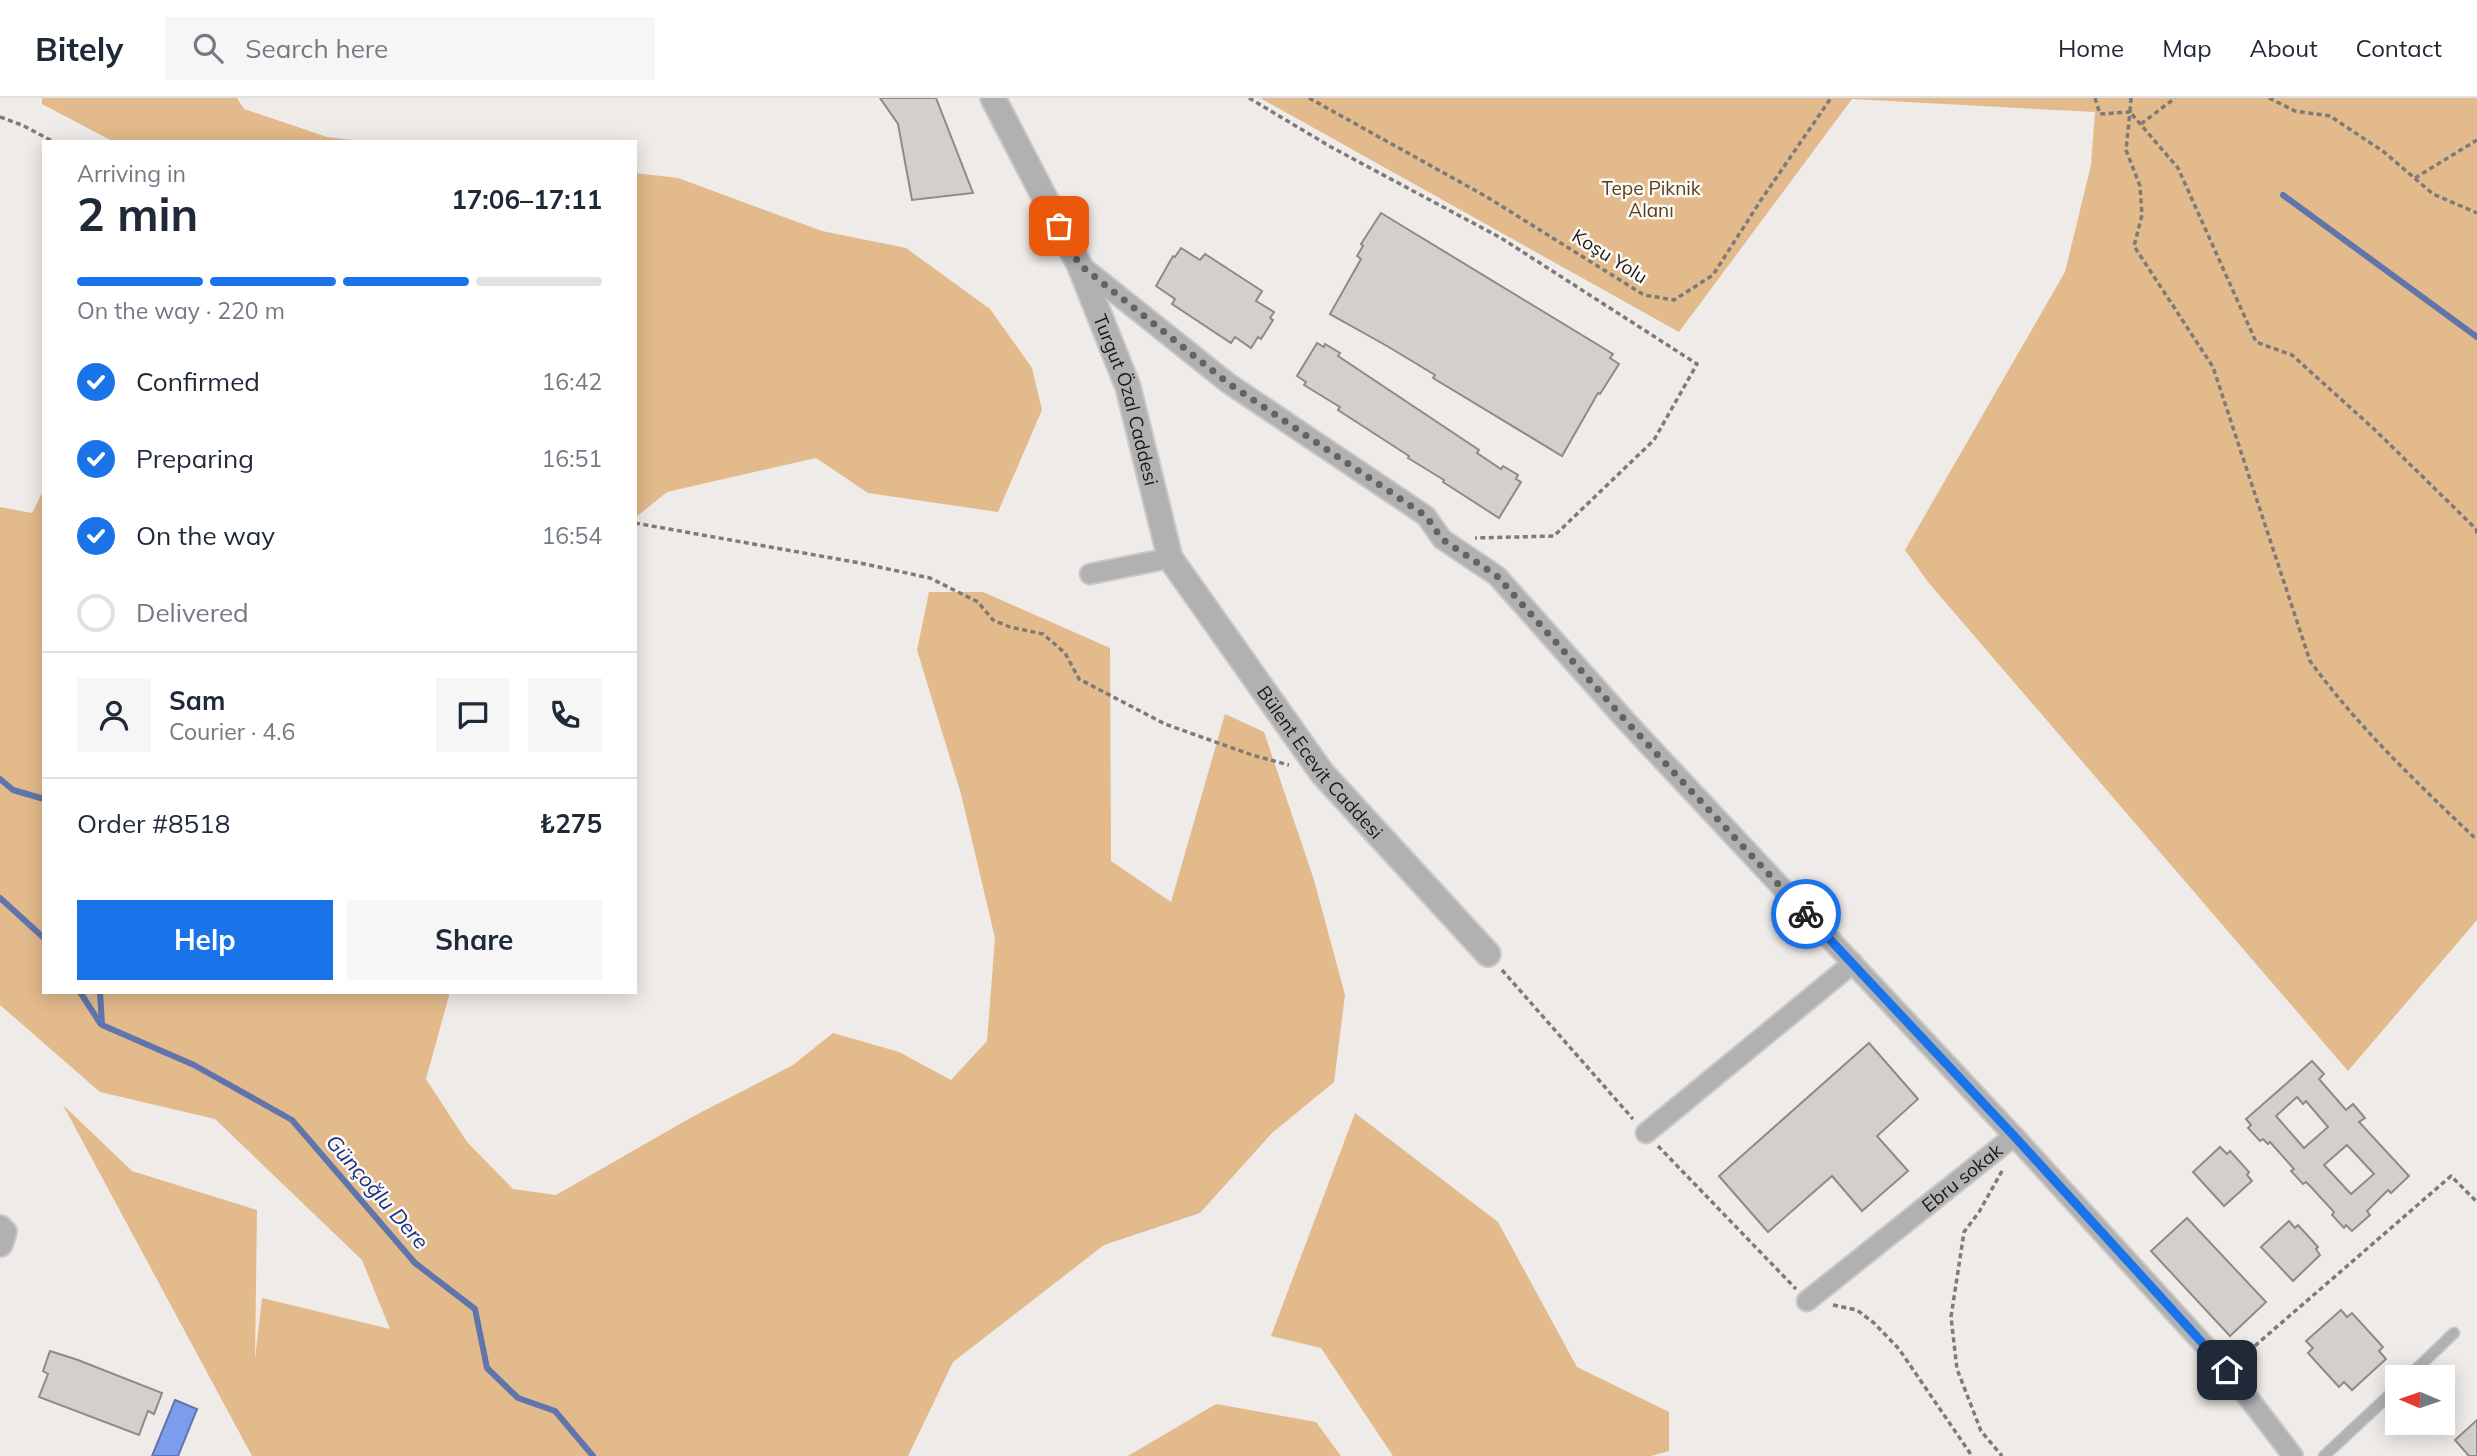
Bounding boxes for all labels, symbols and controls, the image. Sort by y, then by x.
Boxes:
search box [165,17,655,80]
text: Bitely [35,28,123,69]
icon: search [189,29,227,67]
text: Search here [245,32,388,65]
text: Home [2058,33,2124,63]
text: Map [2162,33,2212,63]
text: About [2250,33,2318,63]
text: Contact [2356,33,2442,63]
text: Arriving in [77,159,186,188]
park label: Tepe Piknik Alanı [1601,176,1701,222]
text: 17:06–17:11 [451,183,602,216]
text: 2 min [77,185,198,243]
pin [1029,196,1089,256]
icon: bag [1040,207,1078,245]
street label: Koşu Yolu [1568,223,1652,289]
text: On the way · 220 m [77,296,285,325]
street label: Turgut Özal Caddesi [1088,310,1164,488]
icon: check [77,363,115,401]
text: Confirmed [136,365,260,398]
text: 16:42 [542,367,602,396]
icon: check [77,440,115,478]
text: Preparing [136,442,254,475]
text: 16:51 [542,444,602,473]
icon: check [77,517,115,555]
text: On the way [136,519,275,552]
text: 16:54 [542,521,602,550]
text: Delivered [136,596,249,629]
button: person [77,678,151,752]
button: chat [436,678,510,752]
button: phone [528,678,602,752]
street label: Bülent Ecevit Caddesi [1252,681,1388,844]
text: Sam [169,684,225,717]
text: Courier · 4.6 [169,717,295,746]
text: Order #8518 [77,807,230,840]
text: ₺275 [540,807,602,840]
courier [1771,879,1841,949]
icon: bike [1787,895,1825,933]
button: Help [77,900,333,980]
button: Share [347,900,602,980]
water label: Günçoğlu Dere [321,1129,435,1254]
street label: Ebru sokak [1917,1138,2007,1217]
pin [2197,1340,2257,1400]
icon: home [2208,1351,2246,1389]
north arrow [2385,1365,2455,1435]
map controls [2385,1365,2455,1435]

